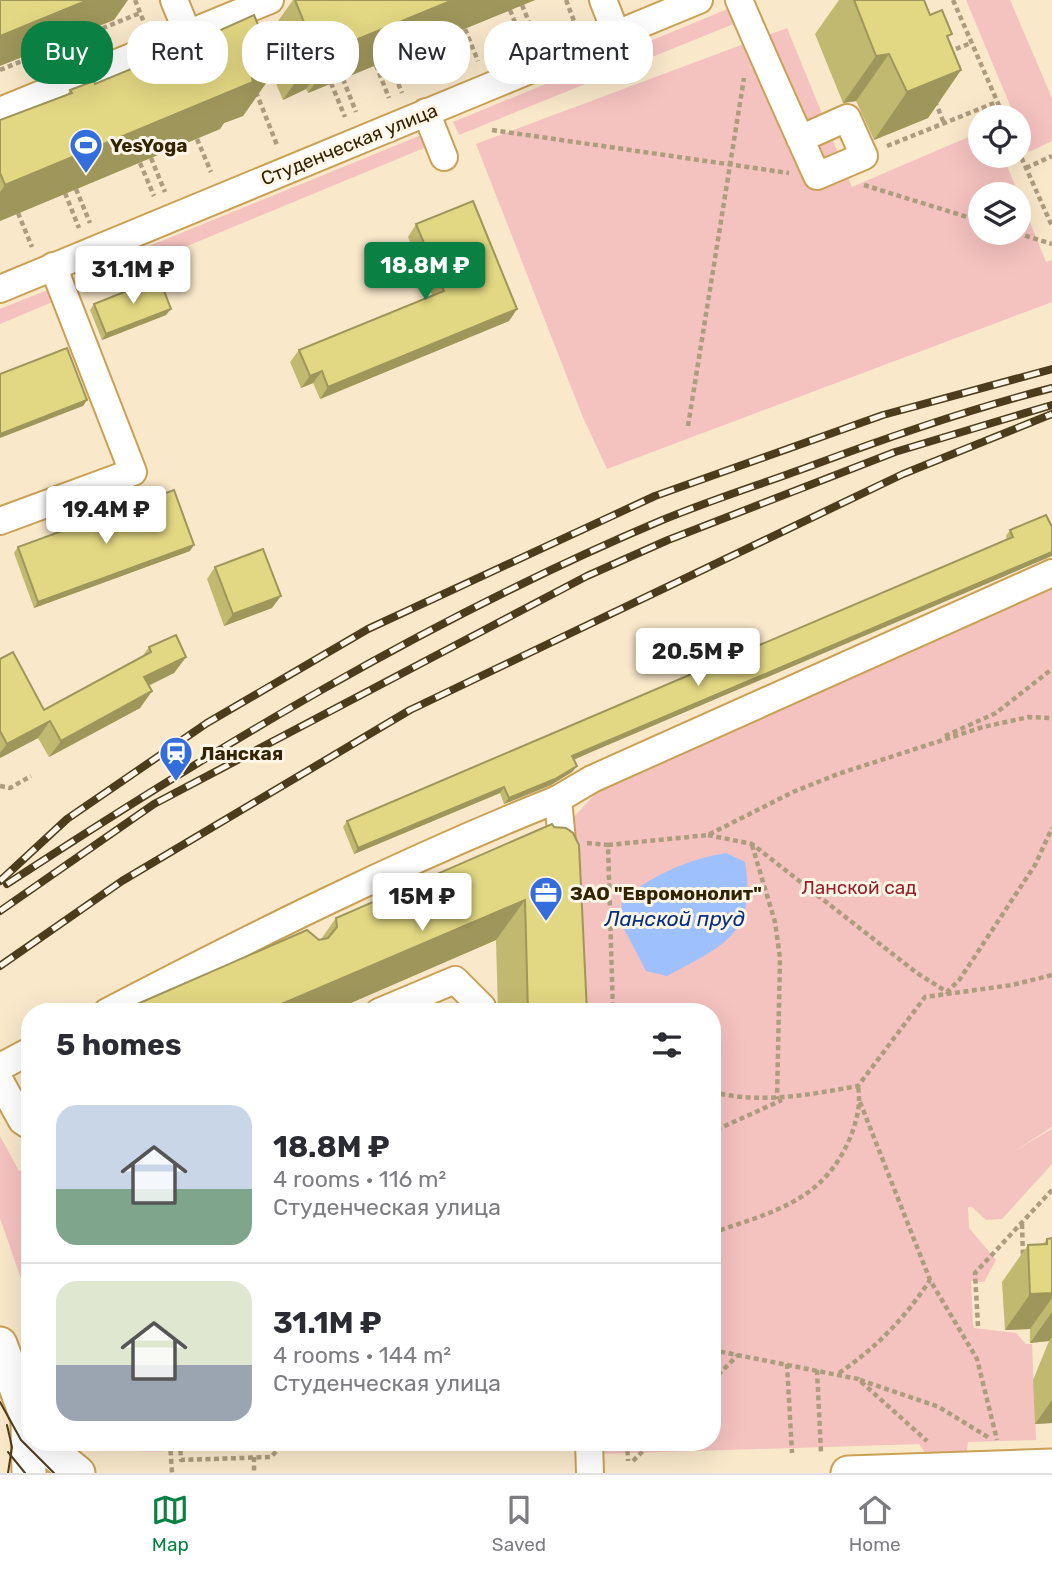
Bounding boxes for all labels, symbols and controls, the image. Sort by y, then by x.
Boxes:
chip: Buy [21,21,113,84]
chip: Rent [127,21,228,84]
chip: Filters [242,21,359,84]
chip: New [373,21,470,84]
chip: Apartment [484,21,653,84]
street label: Студенческая улица [258,99,441,190]
map controls [968,105,1031,245]
button: locate [968,105,1031,168]
sports icon: YesYoga [67,126,105,175]
place label: YesYoga [110,134,187,157]
button: layers [968,182,1031,245]
pin: 18.8M ₽ [360,243,490,302]
pin: 31.1M ₽ [68,246,198,306]
text: 18.8M ₽ [380,251,470,279]
text: 31.1M ₽ [91,255,175,283]
pin: 19.4M ₽ [41,486,171,546]
text: 19.4M ₽ [62,495,150,523]
pin: 20.5M ₽ [633,628,763,688]
text: 20.5M ₽ [652,637,744,665]
station icon: Ланская [157,734,195,783]
place label: Ланская [200,742,283,765]
pin: 15M ₽ [373,874,471,933]
office icon: ЗАО "Евромонолит" [527,874,565,923]
park label: Ланской сад [801,876,917,899]
text: 15M ₽ [389,882,455,910]
place label: ЗАО "Евромонолит" [570,882,762,905]
water label: Ланской пруд [604,906,745,931]
icon: filters [648,1026,686,1064]
text: 5 homes [56,1027,182,1063]
text: 18.8M ₽ [273,1129,390,1165]
icon: home [112,1133,196,1217]
text: 4 rooms · 116 m² [273,1165,446,1193]
text: Студенческая улица [273,1193,501,1221]
text: 31.1M ₽ [273,1305,382,1341]
icon: home [112,1309,196,1393]
text: 4 rooms · 144 m² [273,1341,451,1369]
text: Студенческая улица [273,1369,501,1397]
tab: Map [151,1491,189,1556]
tab: Saved [492,1491,546,1556]
tab: Home [849,1491,901,1556]

